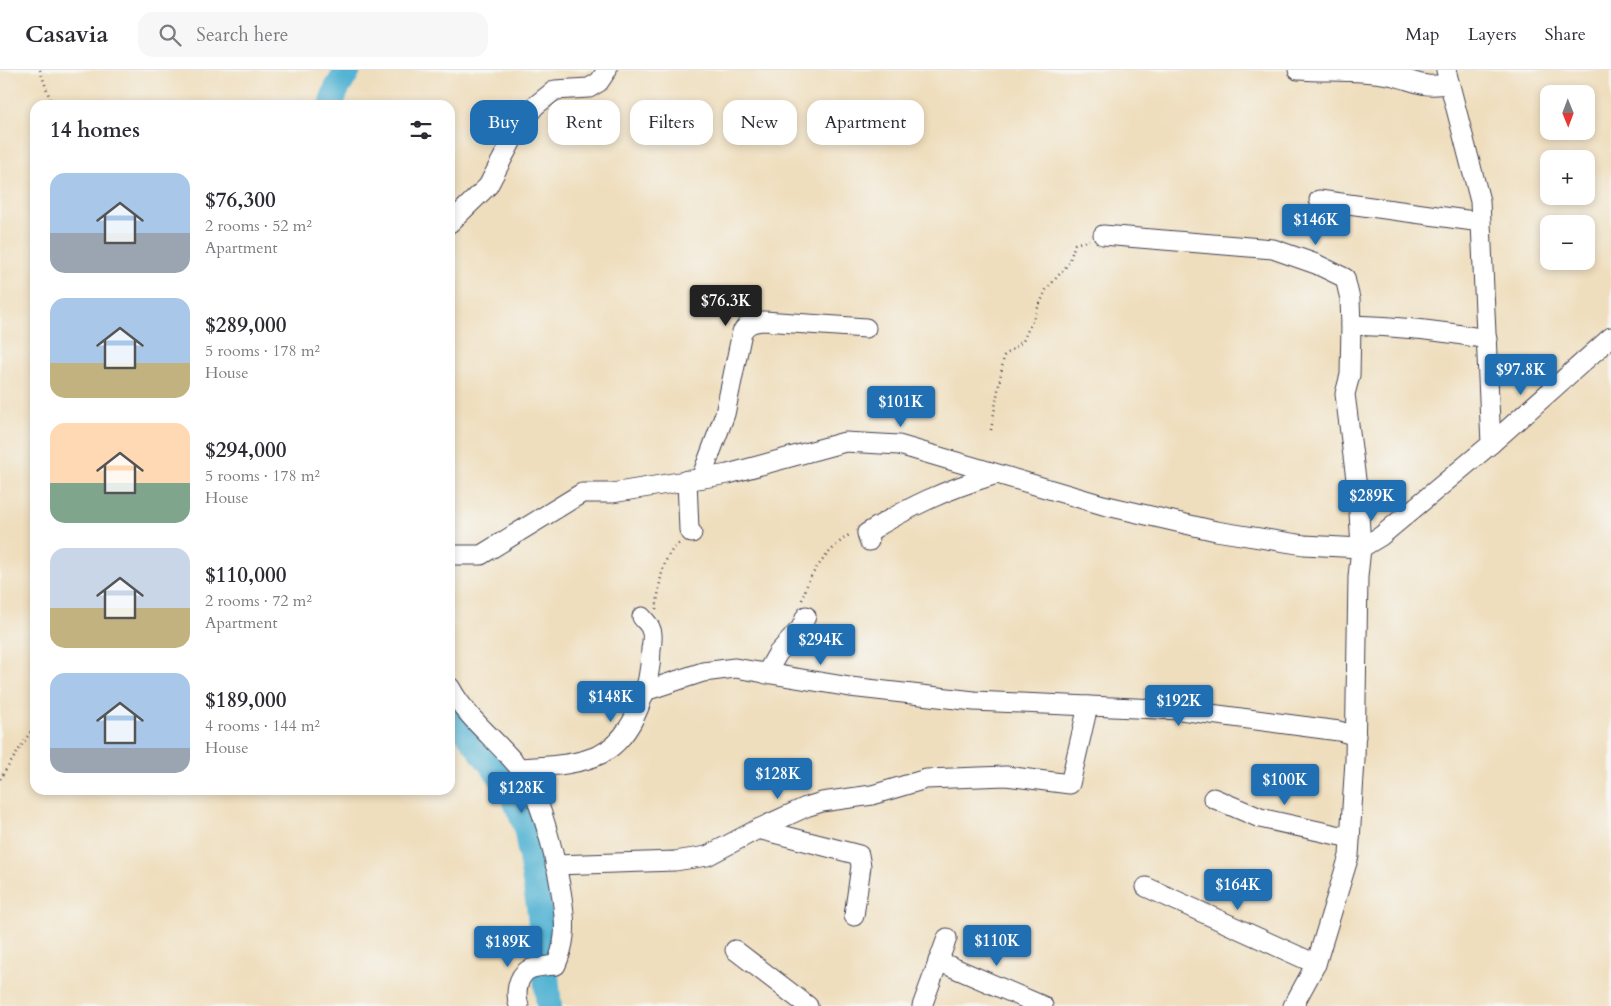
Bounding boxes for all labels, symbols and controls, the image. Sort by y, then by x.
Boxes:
search box [138,12,488,57]
text: Casavia [25,18,108,51]
icon: search [156,21,184,49]
text: Search here [196,22,288,48]
text: Map [1405,22,1440,47]
text: Layers [1468,22,1517,47]
text: Share [1545,22,1586,47]
north arrow [1540,85,1595,140]
map controls [1540,85,1595,270]
chip: Buy [470,100,538,145]
chip: Rent [548,100,620,145]
chip: Filters [630,100,713,145]
chip: New [723,100,797,145]
chip: Apartment [807,100,924,145]
text: 14 homes [50,116,140,145]
icon: filters [407,116,435,144]
button: + [1540,150,1595,205]
text: $76,300 [205,186,276,215]
icon: home [90,193,150,253]
pin: $146K [1281,204,1351,246]
text: $146K [1293,209,1339,231]
text: 2 rooms · 52 m² [205,215,312,237]
button: − [1540,215,1595,270]
text: Apartment [205,237,278,259]
pin: $76.3K [685,284,767,327]
text: $76.3K [701,290,751,312]
text: $289,000 [205,311,286,340]
icon: home [90,318,150,378]
text: 5 rooms · 178 m² [205,340,320,362]
pin: $97.8K [1480,354,1562,396]
text: $97.8K [1496,359,1546,381]
text: House [205,362,248,384]
pin: $101K [866,386,936,428]
text: $101K [878,391,924,413]
text: $294,000 [205,436,286,465]
icon: home [90,443,150,503]
text: 5 rooms · 178 m² [205,465,320,487]
pin: $289K [1337,480,1407,522]
text: $289K [1349,485,1395,507]
text: House [205,487,248,509]
text: $110,000 [205,561,286,590]
icon: home [90,568,150,628]
text: 2 rooms · 72 m² [205,590,312,612]
text: Apartment [205,612,278,634]
pin: $294K [786,624,856,666]
text: $294K [798,629,844,651]
pin: $148K [576,680,646,723]
pin: $192K [1144,684,1214,727]
text: $189,000 [205,686,286,715]
text: $148K [588,686,634,708]
text: $192K [1156,690,1202,712]
icon: home [90,693,150,753]
text: 4 rooms · 144 m² [205,715,320,737]
text: House [205,737,248,759]
pin: $128K [743,758,813,800]
text: $128K [755,763,801,785]
pin: $100K [1250,764,1320,806]
text: $100K [1262,769,1308,791]
pin: $128K [487,772,557,814]
text: $128K [499,777,545,799]
pin: $164K [1203,868,1273,911]
text: $164K [1215,874,1261,896]
pin: $110K [962,924,1032,967]
pin: $189K [473,926,543,968]
text: $110K [974,930,1020,952]
text: $189K [485,931,531,953]

